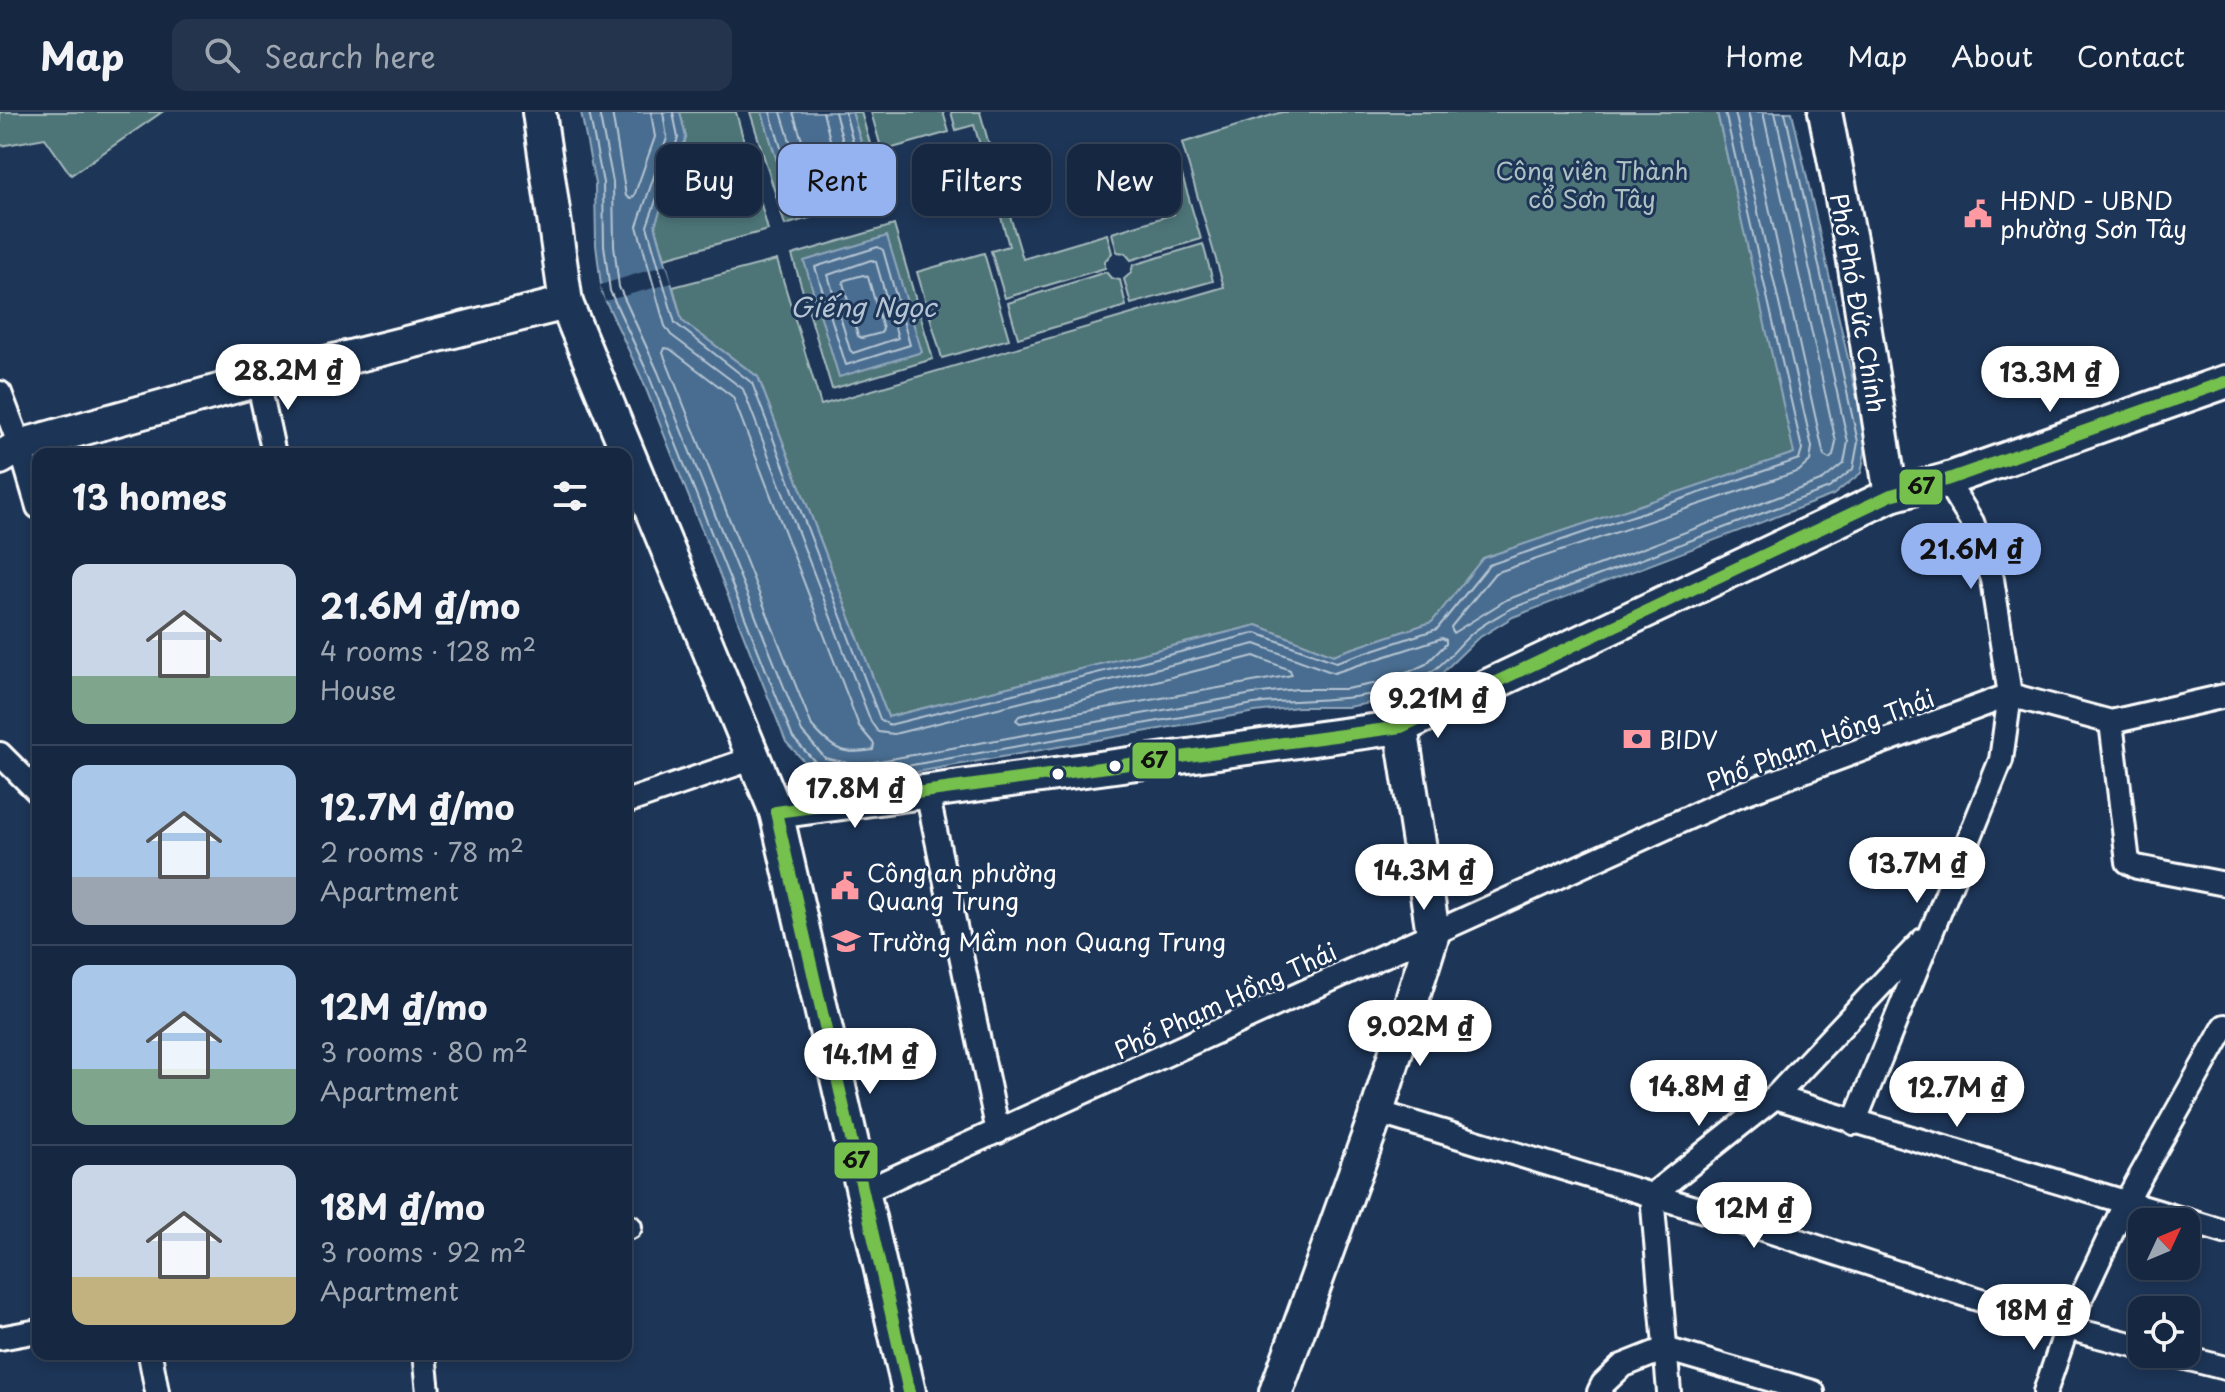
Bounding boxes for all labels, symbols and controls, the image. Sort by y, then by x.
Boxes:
search box [172,19,732,91]
text: Map [40,27,124,84]
icon: search [200,33,244,77]
text: Search here [264,33,436,78]
text: Home [1725,34,1803,77]
text: Map [1847,34,1907,77]
text: About [1951,34,2033,77]
text: Contact [2077,34,2185,77]
chip: Buy [656,144,762,216]
chip: Rent [778,144,896,216]
chip: Filters [912,144,1051,216]
chip: New [1067,144,1181,216]
park label: Công viên Thành cổ Sơn Tây [1495,152,1689,216]
place label: HĐND - UBND phường Sơn Tây [2000,182,2187,246]
street label: Phố Phó Đức Chính [1822,190,1896,416]
public building icon: HĐND - UBND phường Sơn Tây [1963,199,1993,229]
water label: Giếng Ngọc [790,287,939,326]
pin: 28.2M ₫ [214,344,362,412]
pin: 13.3M ₫ [1976,346,2124,414]
text: 28.2M ₫ [234,350,342,389]
text: 13.3M ₫ [1999,352,2101,391]
line badge: 67 [1898,468,1944,506]
text: 67 [1907,468,1935,501]
text: 13 homes [72,470,227,522]
icon: filters [548,474,592,518]
pin: 21.6M ₫ [1897,523,2045,591]
text: 21.6M ₫ [1919,529,2023,568]
text: 21.6M ₫/mo [320,579,520,631]
icon: home [136,596,232,692]
text: 4 rooms · 128 m² [320,631,536,670]
text: House [320,670,396,709]
pin: 9.21M ₫ [1364,672,1512,740]
text: 9.21M ₫ [1388,678,1488,717]
street label: Phố Phạm Hồng Thái [1701,679,1939,799]
place label: BIDV [1659,721,1718,757]
bank icon: BIDV [1622,724,1652,754]
line badge: 67 [1131,741,1177,780]
text: 67 [1140,742,1168,775]
unlabelled marker [1107,758,1123,774]
pin: 17.8M ₫ [781,762,929,830]
unlabelled marker [1050,766,1066,782]
text: 17.8M ₫ [806,768,904,807]
text: 12.7M ₫/mo [320,780,515,832]
icon: home [136,797,232,893]
text: 2 rooms · 78 m² [320,832,524,871]
pin: 13.7M ₫ [1843,837,1991,905]
text: 13.7M ₫ [1867,843,1967,882]
pin: 14.3M ₫ [1350,844,1498,912]
text: 14.3M ₫ [1373,850,1475,889]
place label: Công an phường Quang Trung [867,854,1057,918]
text: Apartment [320,871,459,910]
public building icon: Công an phường Quang Trung [830,871,860,901]
place label: Trường Mầm non Quang Trung [868,923,1226,959]
school or university icon: Trường Mầm non Quang Trung [831,926,861,956]
street label: Phố Phạm Hồng Thái [1108,933,1342,1067]
text: 12M ₫/mo [320,980,487,1032]
icon: home [136,997,232,1093]
pin: 9.02M ₫ [1346,1000,1494,1068]
text: 9.02M ₫ [1367,1006,1473,1045]
pin: 14.1M ₫ [796,1028,944,1096]
text: 3 rooms · 80 m² [320,1032,528,1071]
text: 14.1M ₫ [822,1034,918,1073]
pin: 14.8M ₫ [1625,1060,1773,1128]
pin: 12.7M ₫ [1883,1061,2031,1129]
text: 14.8M ₫ [1648,1066,1750,1105]
text: 12.7M ₫ [1907,1067,2007,1106]
text: Apartment [320,1071,459,1110]
line badge: 67 [833,1141,879,1180]
text: 67 [842,1142,870,1175]
text: 18M ₫/mo [320,1180,485,1232]
pin: 12M ₫ [1698,1182,1810,1250]
text: 12M ₫ [1715,1188,1793,1227]
icon: home [136,1197,232,1293]
north arrow [2128,1208,2200,1280]
map controls [2128,1208,2200,1368]
text: 3 rooms · 92 m² [320,1232,526,1271]
text: Apartment [320,1271,459,1310]
pin: 18M ₫ [1978,1284,2090,1352]
text: 18M ₫ [1996,1290,2072,1329]
button: locate [2128,1296,2200,1368]

